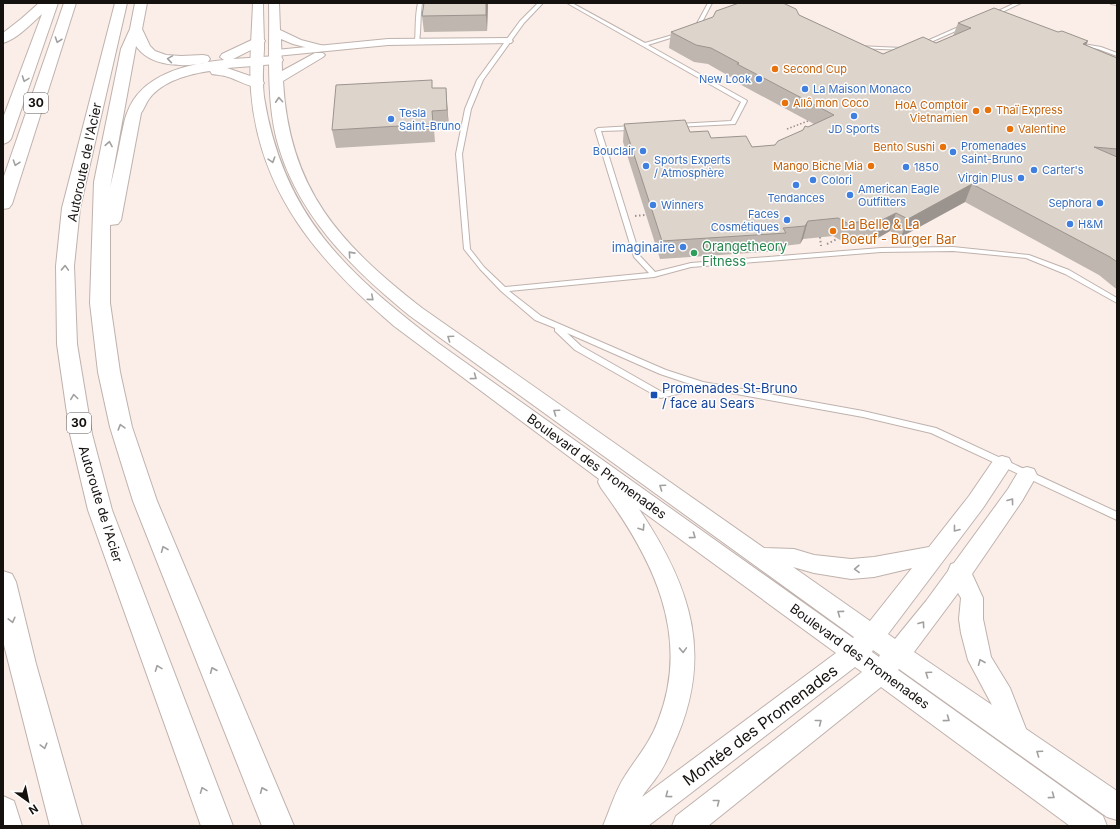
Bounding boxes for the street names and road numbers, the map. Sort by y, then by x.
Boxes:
road number: 30 [24,93,48,113]
street label: Autoroute de l'Acier [64,101,104,223]
street label: Boulevard des Promenades [524,410,670,522]
road number: 30 [67,413,91,433]
street label: Autoroute de l'Acier [76,444,126,564]
street label: Boulevard des Promenades [787,600,933,712]
street label: Montée des Promenades [679,660,841,790]

